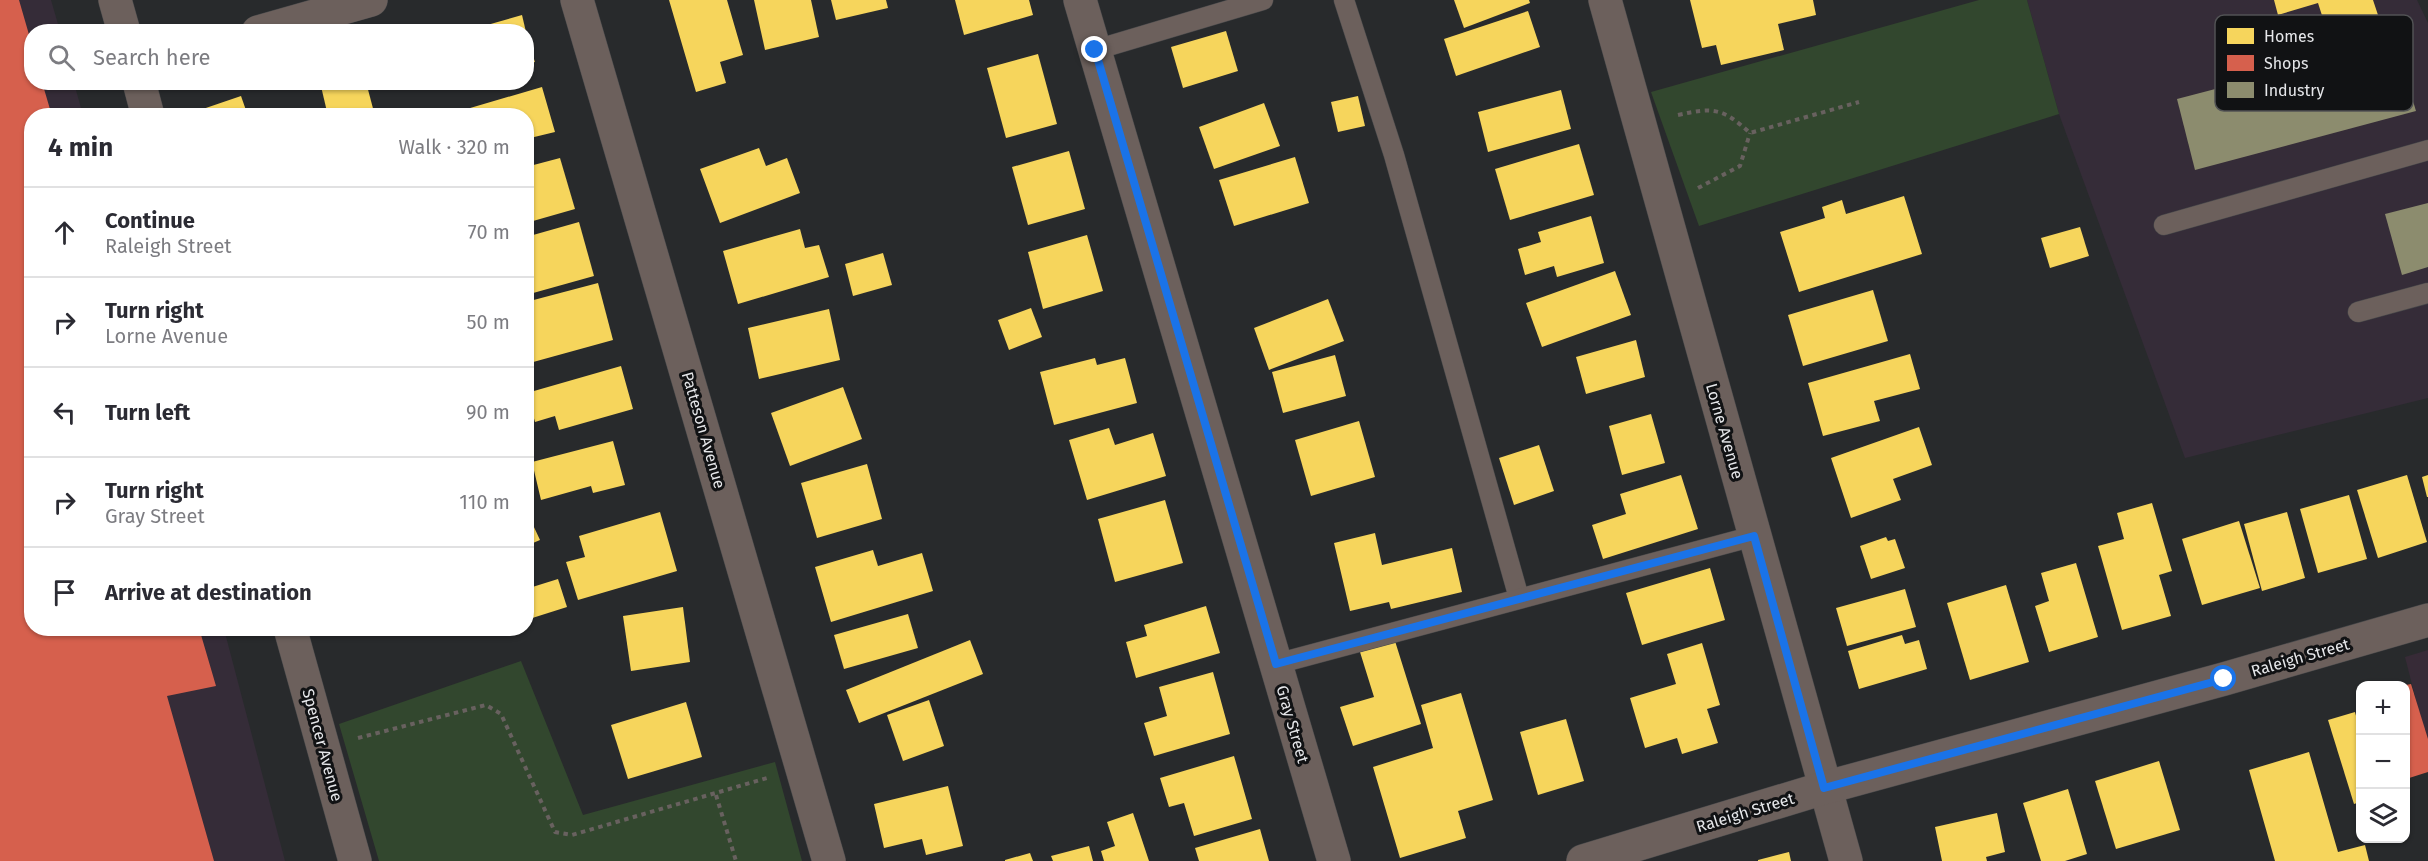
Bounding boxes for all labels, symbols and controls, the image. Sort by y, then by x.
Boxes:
legend [2215,15,2413,111]
search box [24,24,534,90]
text: Homes [2264,27,2314,46]
route end [1081,36,1107,62]
icon: search [45,41,78,74]
text: Search here [93,44,211,71]
text: Shops [2264,54,2308,73]
text: Industry [2264,81,2324,100]
text: 4 min [48,132,113,163]
text: Walk · 320 m [399,135,510,159]
text: Continue [105,207,195,234]
icon: ahead [48,216,81,249]
text: 70 m [468,220,510,244]
text: Raleigh Street [105,234,232,258]
text: Turn right [105,297,204,324]
icon: right [48,306,81,339]
text: 50 m [466,310,510,334]
text: Lorne Avenue [105,324,228,348]
street label: Patteson Avenue [678,370,729,491]
street label: Lorne Avenue [1702,381,1747,481]
icon: left [48,396,81,429]
text: Turn left [105,399,190,426]
text: 90 m [466,400,510,424]
text: Turn right [105,477,204,504]
icon: right [48,486,81,519]
text: 110 m [459,490,510,514]
text: Gray Street [105,504,205,528]
icon: arrive [48,576,81,609]
text: Arrive at destination [105,579,312,606]
street label: Raleigh Street [2249,634,2352,681]
route start [2210,665,2236,691]
map controls [2356,681,2410,843]
button: + [2356,681,2410,735]
street label: Gray Street [1272,683,1313,765]
street label: Spencer Avenue [298,687,347,804]
button: − [2356,735,2410,789]
street label: Raleigh Street [1694,789,1797,836]
button: layers [2356,789,2410,843]

